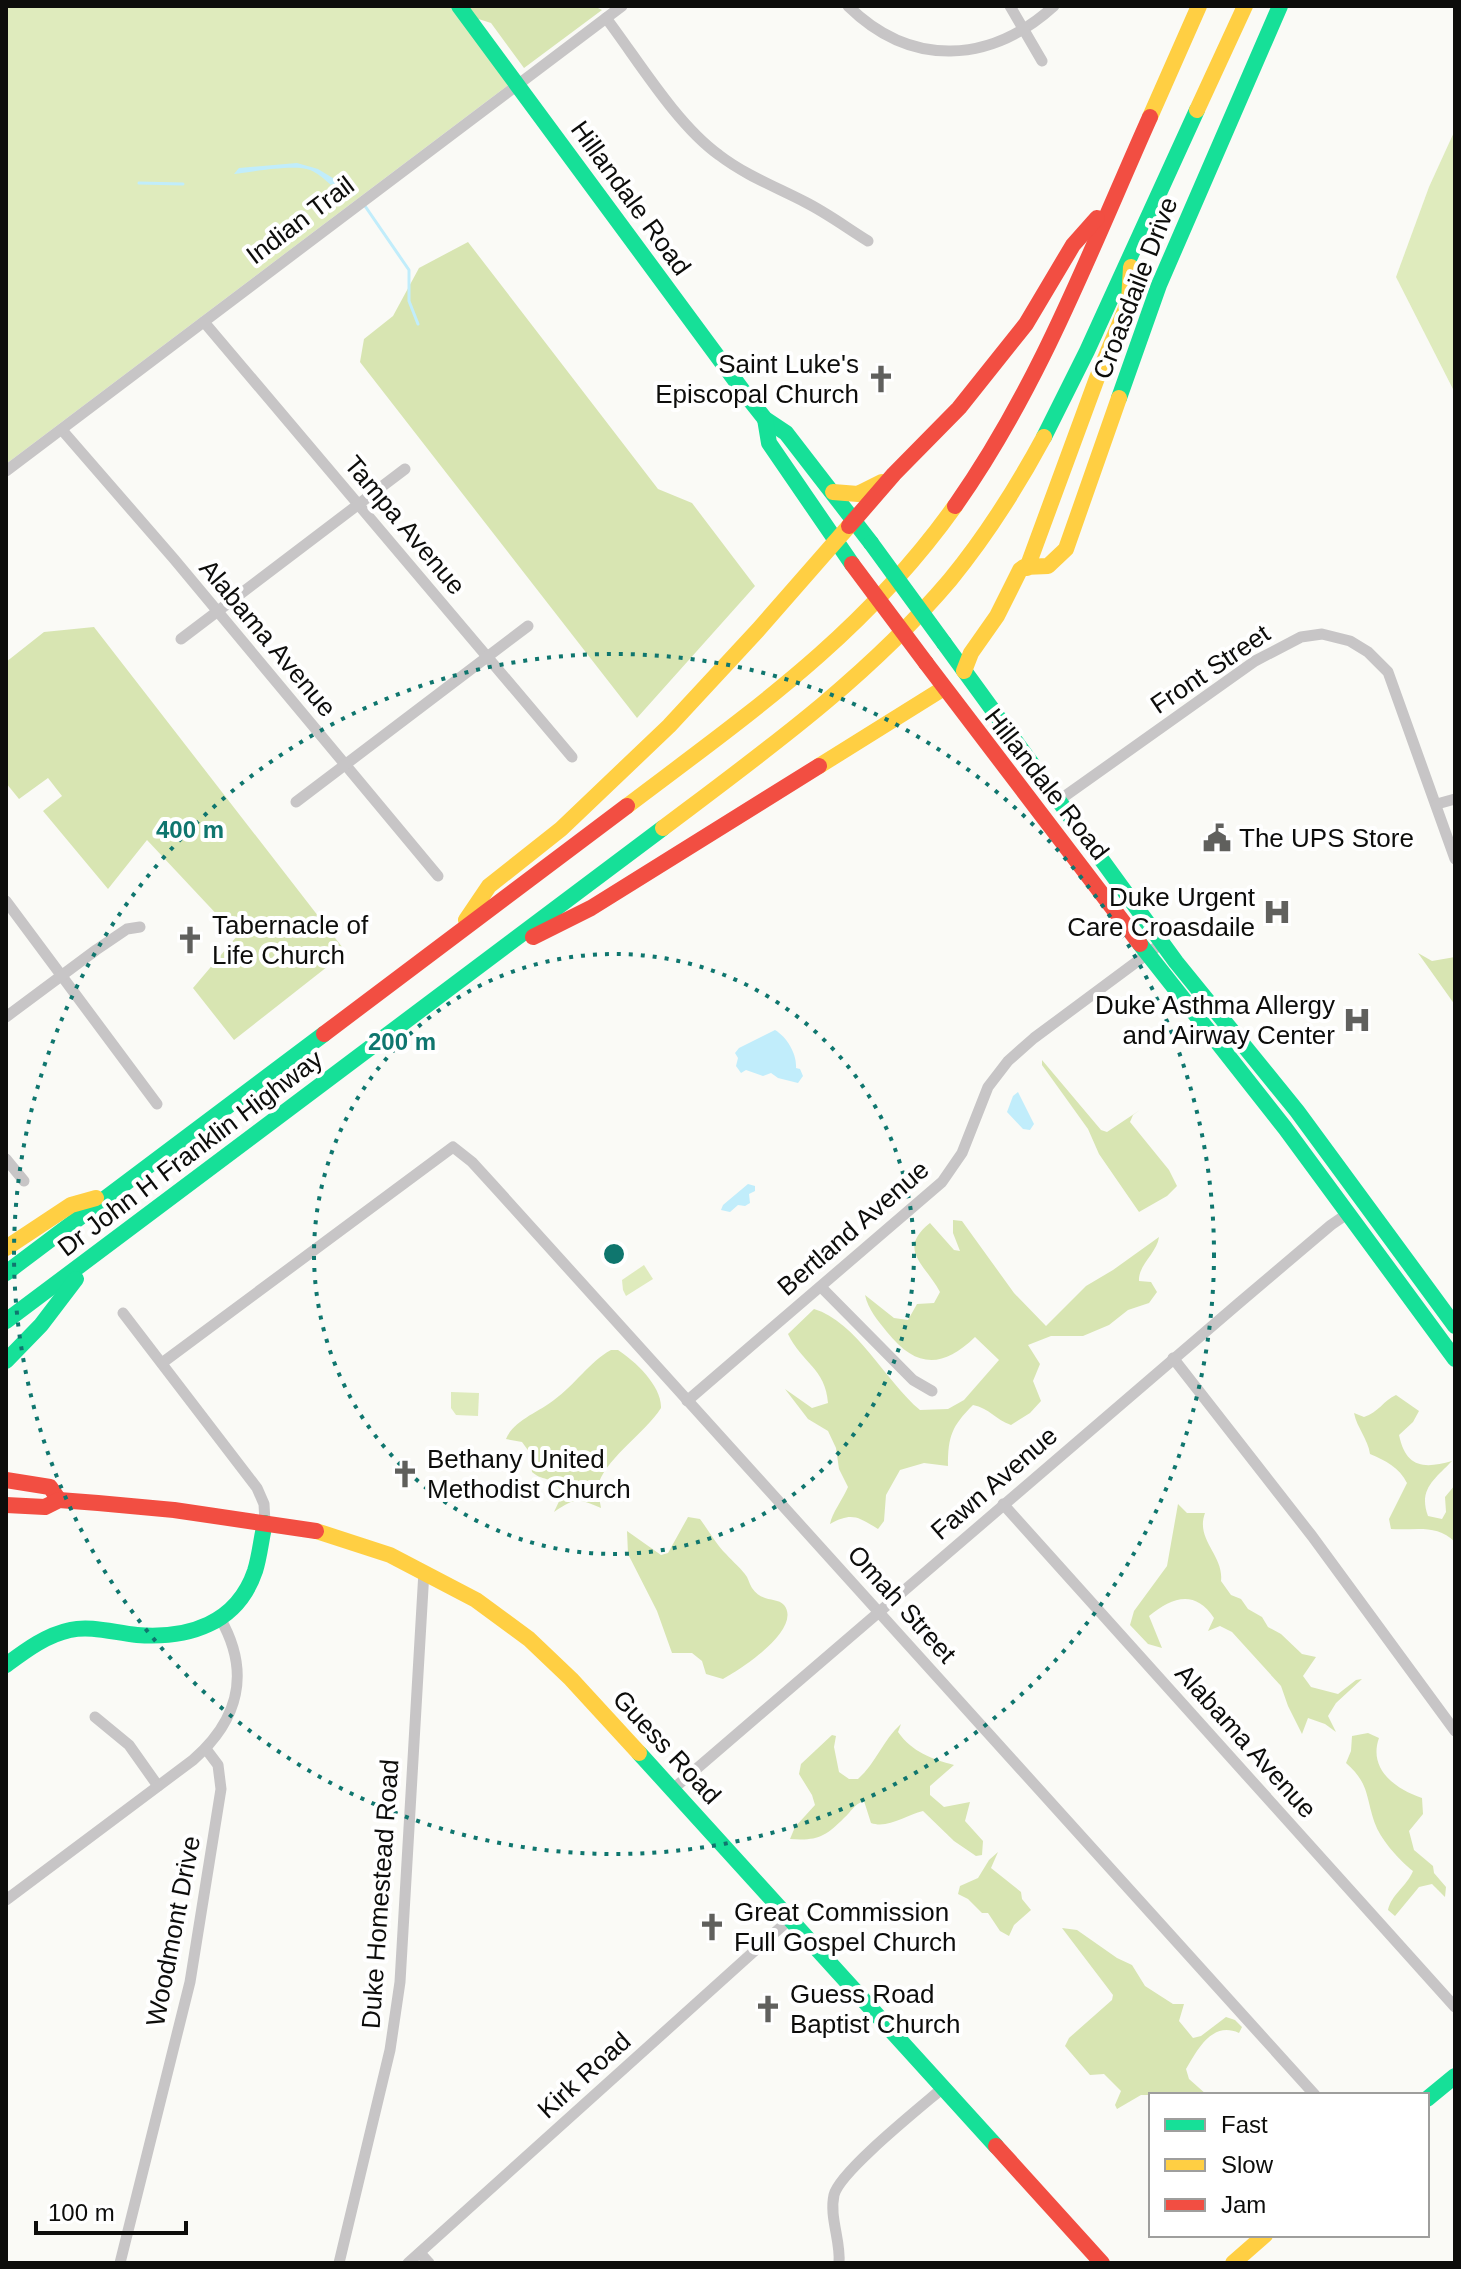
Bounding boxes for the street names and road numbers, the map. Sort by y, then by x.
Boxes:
street label: Hillandale Road [565,115,697,281]
street label: Indian Trail [240,170,360,270]
street label: Croasdaile Drive [1087,193,1183,383]
street label: Tampa Avenue [338,450,472,600]
street label: Alabama Avenue [193,553,343,723]
street label: Front Street [1145,618,1276,720]
street label: Hillandale Road [979,702,1115,866]
street label: Dr John H Franklin Highway [52,1044,328,1262]
street label: Bertland Avenue [771,1154,935,1302]
street label: Fawn Avenue [925,1420,1063,1546]
street label: Omah Street [842,1539,963,1669]
street label: Alabama Avenue [1169,1658,1323,1824]
street label: Guess Road [607,1684,727,1810]
street label: Duke Homestead Road [356,1758,404,2030]
street label: Woodmont Drive [140,1833,206,2029]
street label: Kirk Road [532,2026,636,2124]

